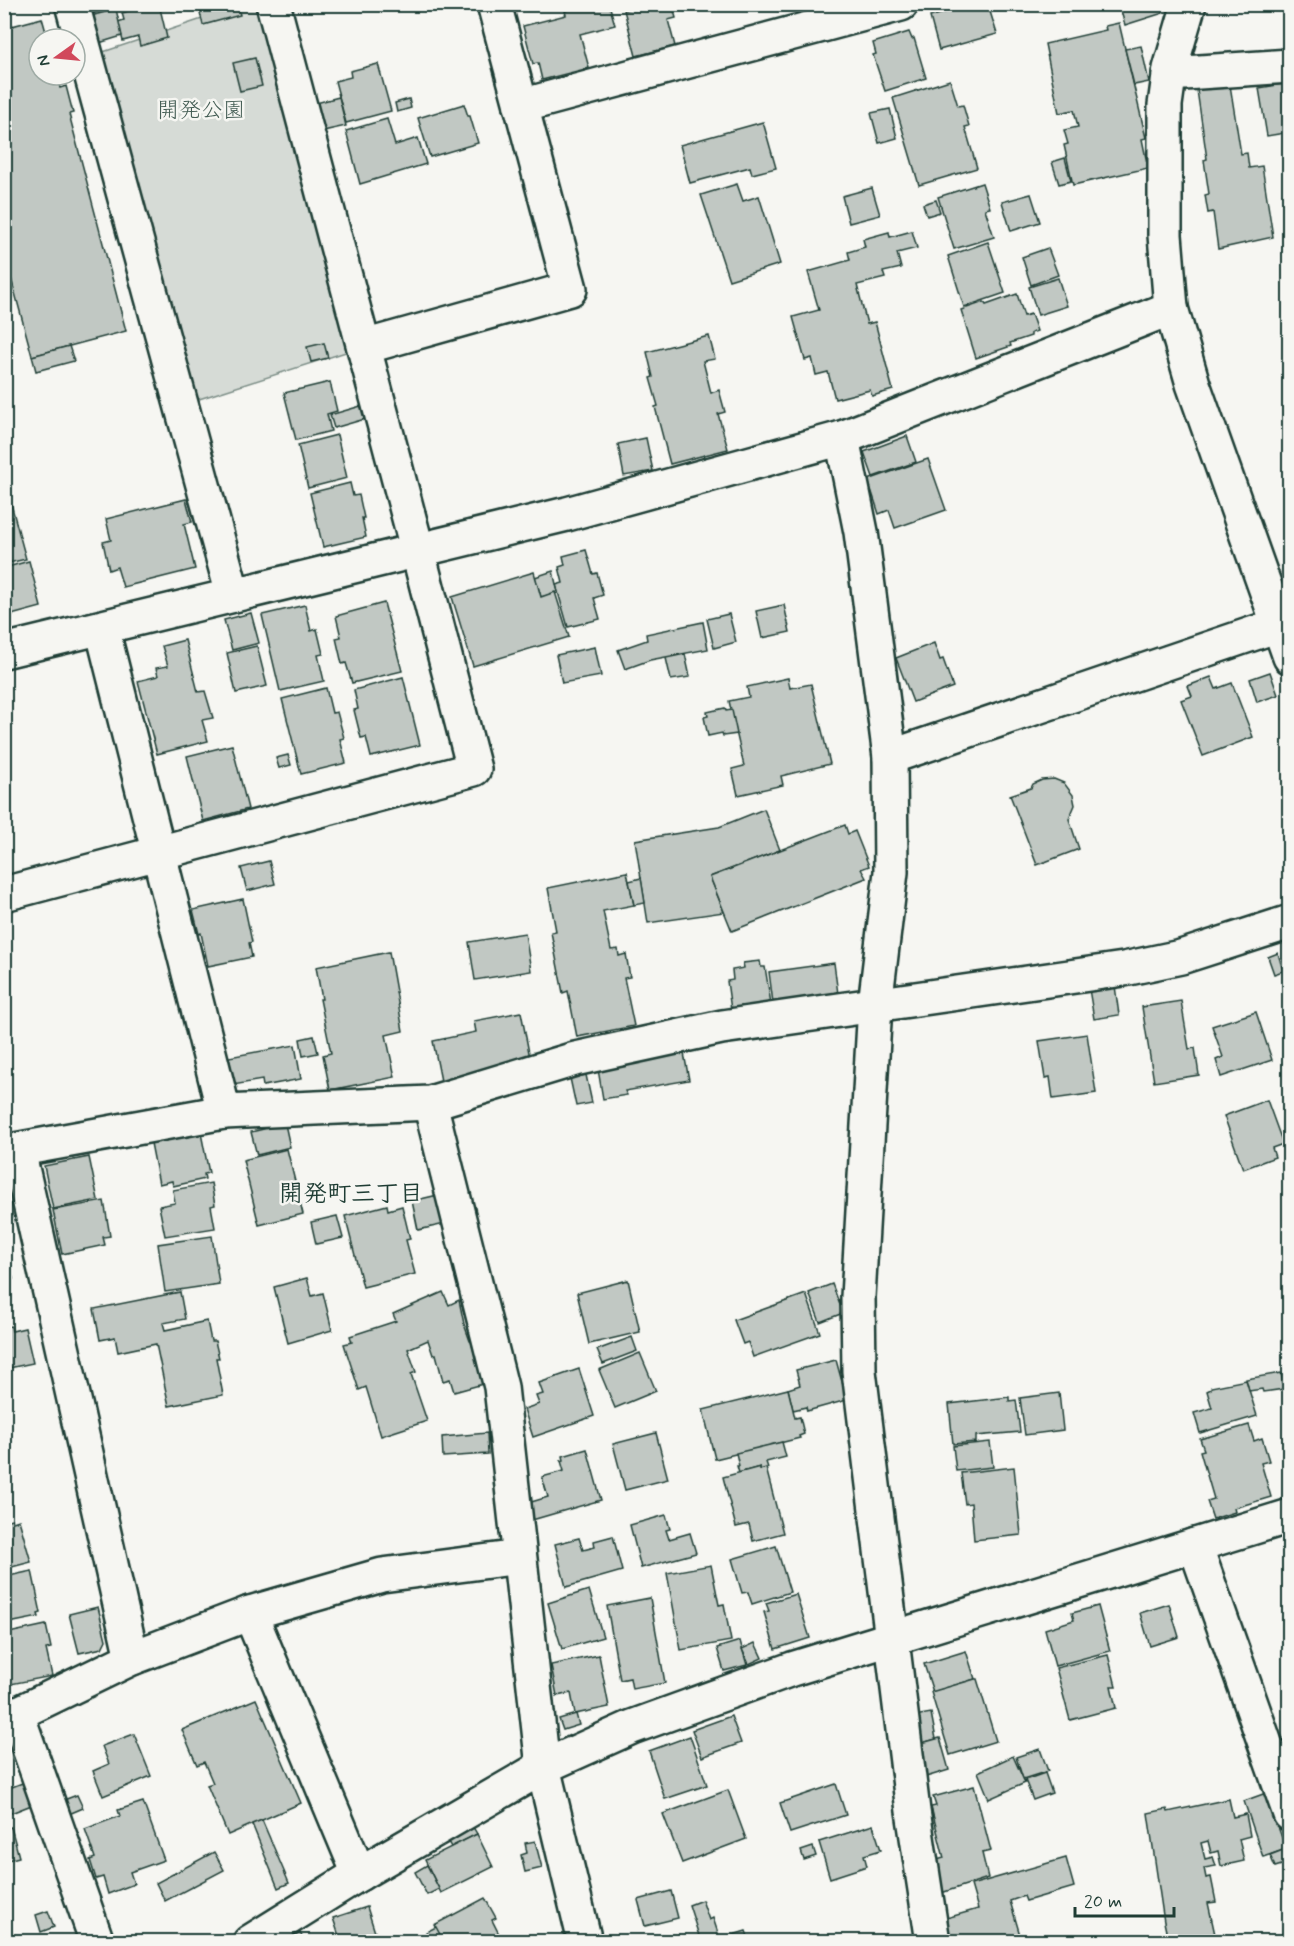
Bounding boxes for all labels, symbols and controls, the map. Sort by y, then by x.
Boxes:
north arrow [27,27,87,87]
text: N [32,53,55,68]
park label: 開発公園 [157,97,245,125]
district label: 開発町三丁目 [279,1179,423,1210]
scale bar [1075,1880,1174,1918]
text: 20 m [1084,1890,1122,1914]

